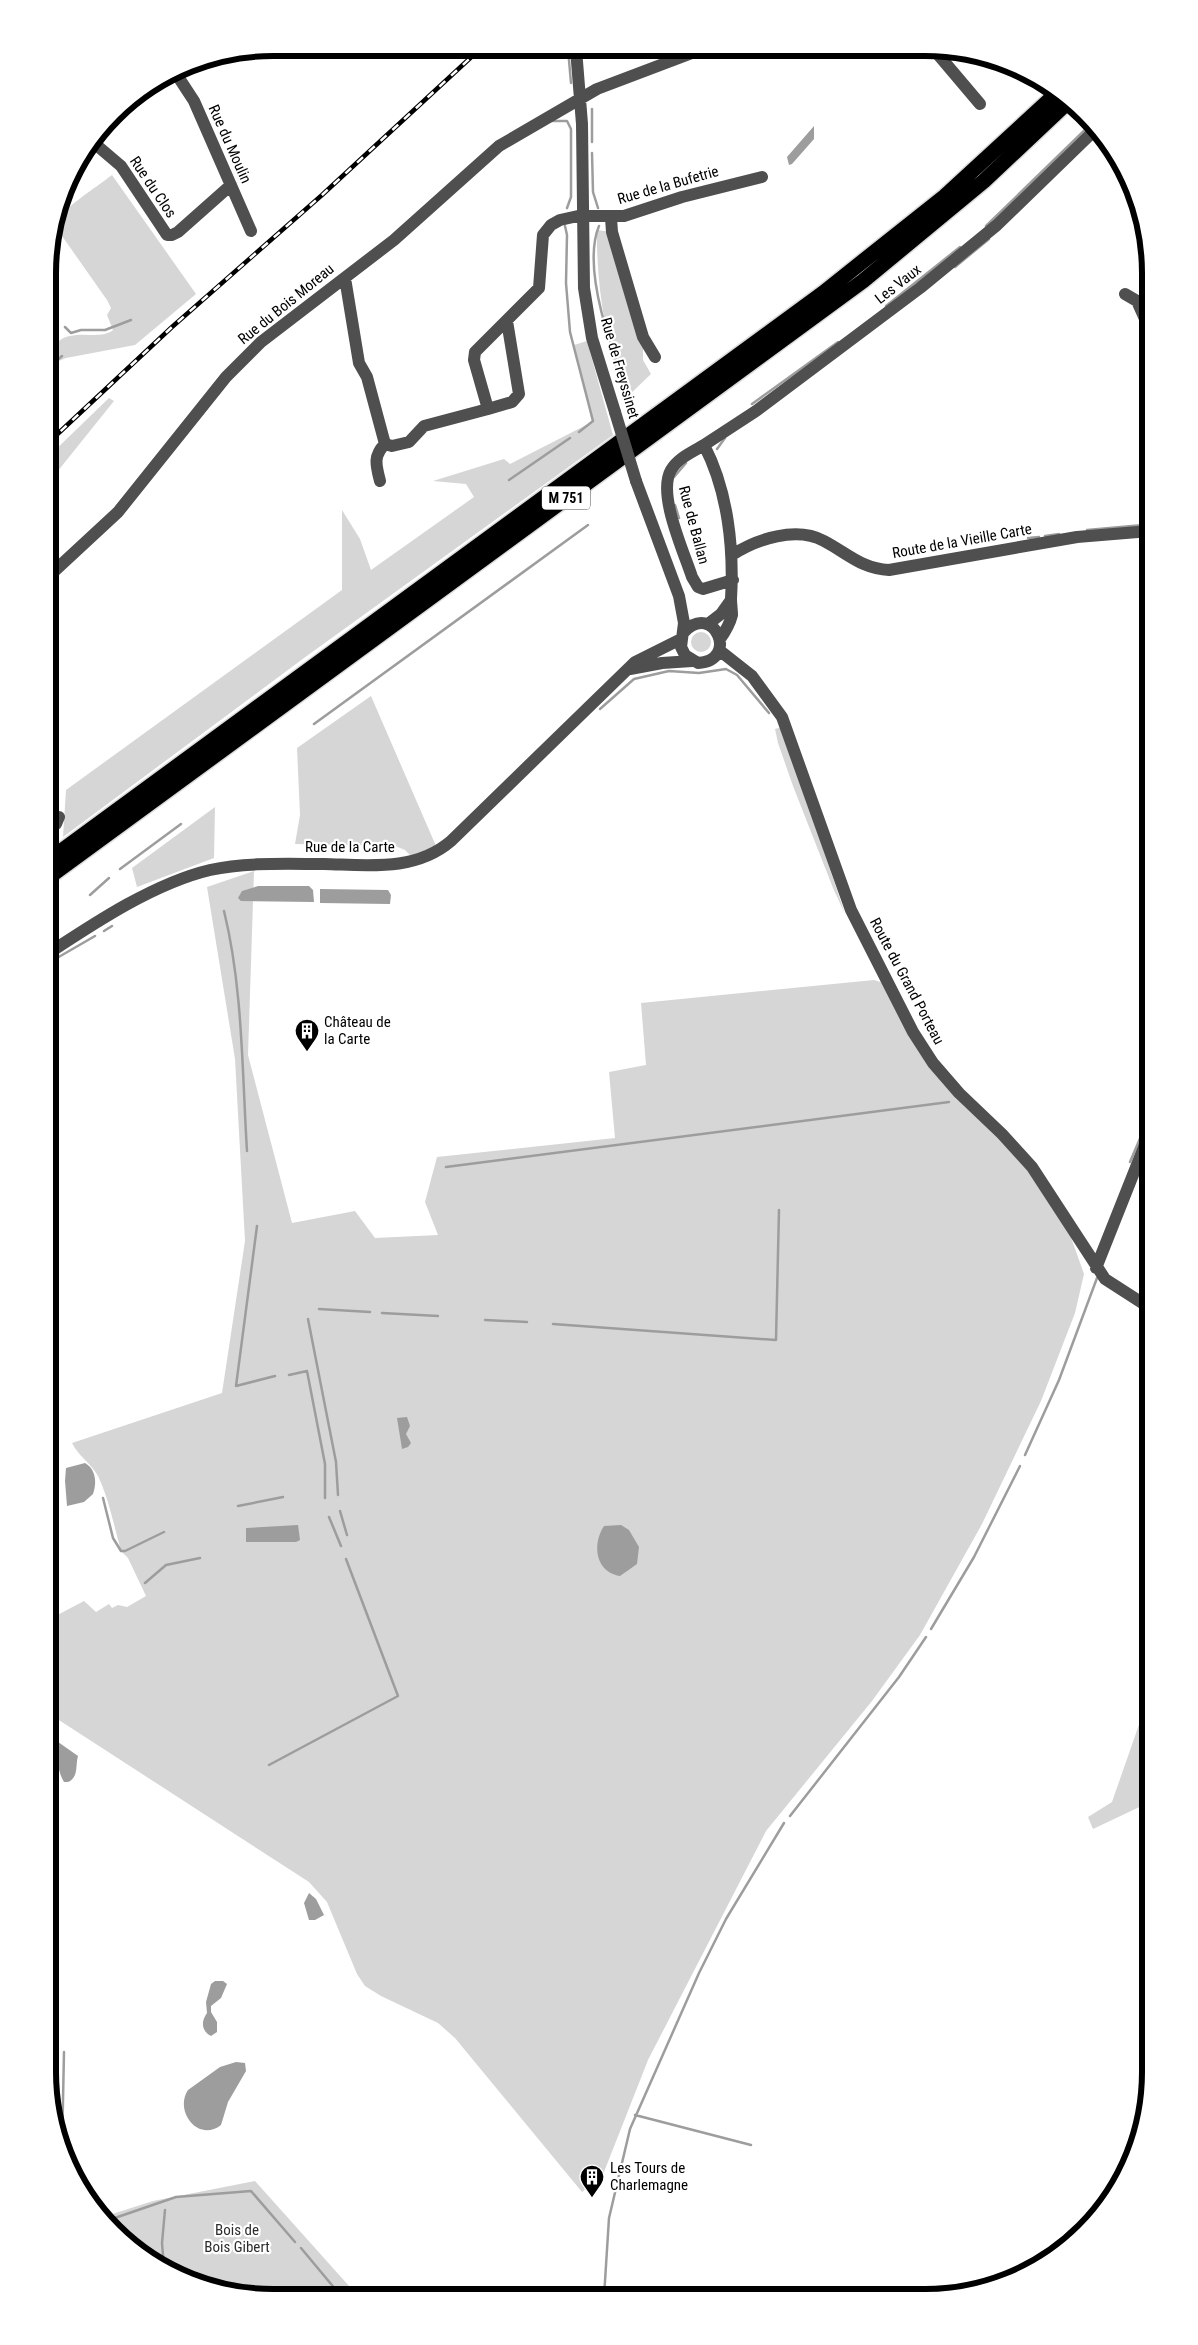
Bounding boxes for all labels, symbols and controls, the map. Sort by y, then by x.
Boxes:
street label: Rue du Moulin [205,102,255,186]
street label: Rue du Clos [126,153,180,221]
street label: Rue de la Bufetrie [615,162,721,208]
street label: Rue du Bois Moreau [234,260,338,348]
street label: Les Vaux [871,260,925,308]
street label: Rue de Freyssinet [597,315,643,421]
street label: Rue de Ballan [675,484,713,566]
road number: M 751 [542,486,590,509]
street label: Route de la Vieille Carte [891,520,1033,562]
street label: Rue de la Carte [305,838,395,856]
street label: Route du Grand Porteau [866,915,948,1047]
place label: Château de la Carte [324,1013,391,1048]
building icon: Château de la Carte [294,1018,320,1052]
place label: Les Tours de Charlemagne [610,2159,688,2194]
building icon: Les Tours de Charlemagne [579,2164,605,2198]
park label: Bois de Bois Gibert [204,2221,270,2256]

